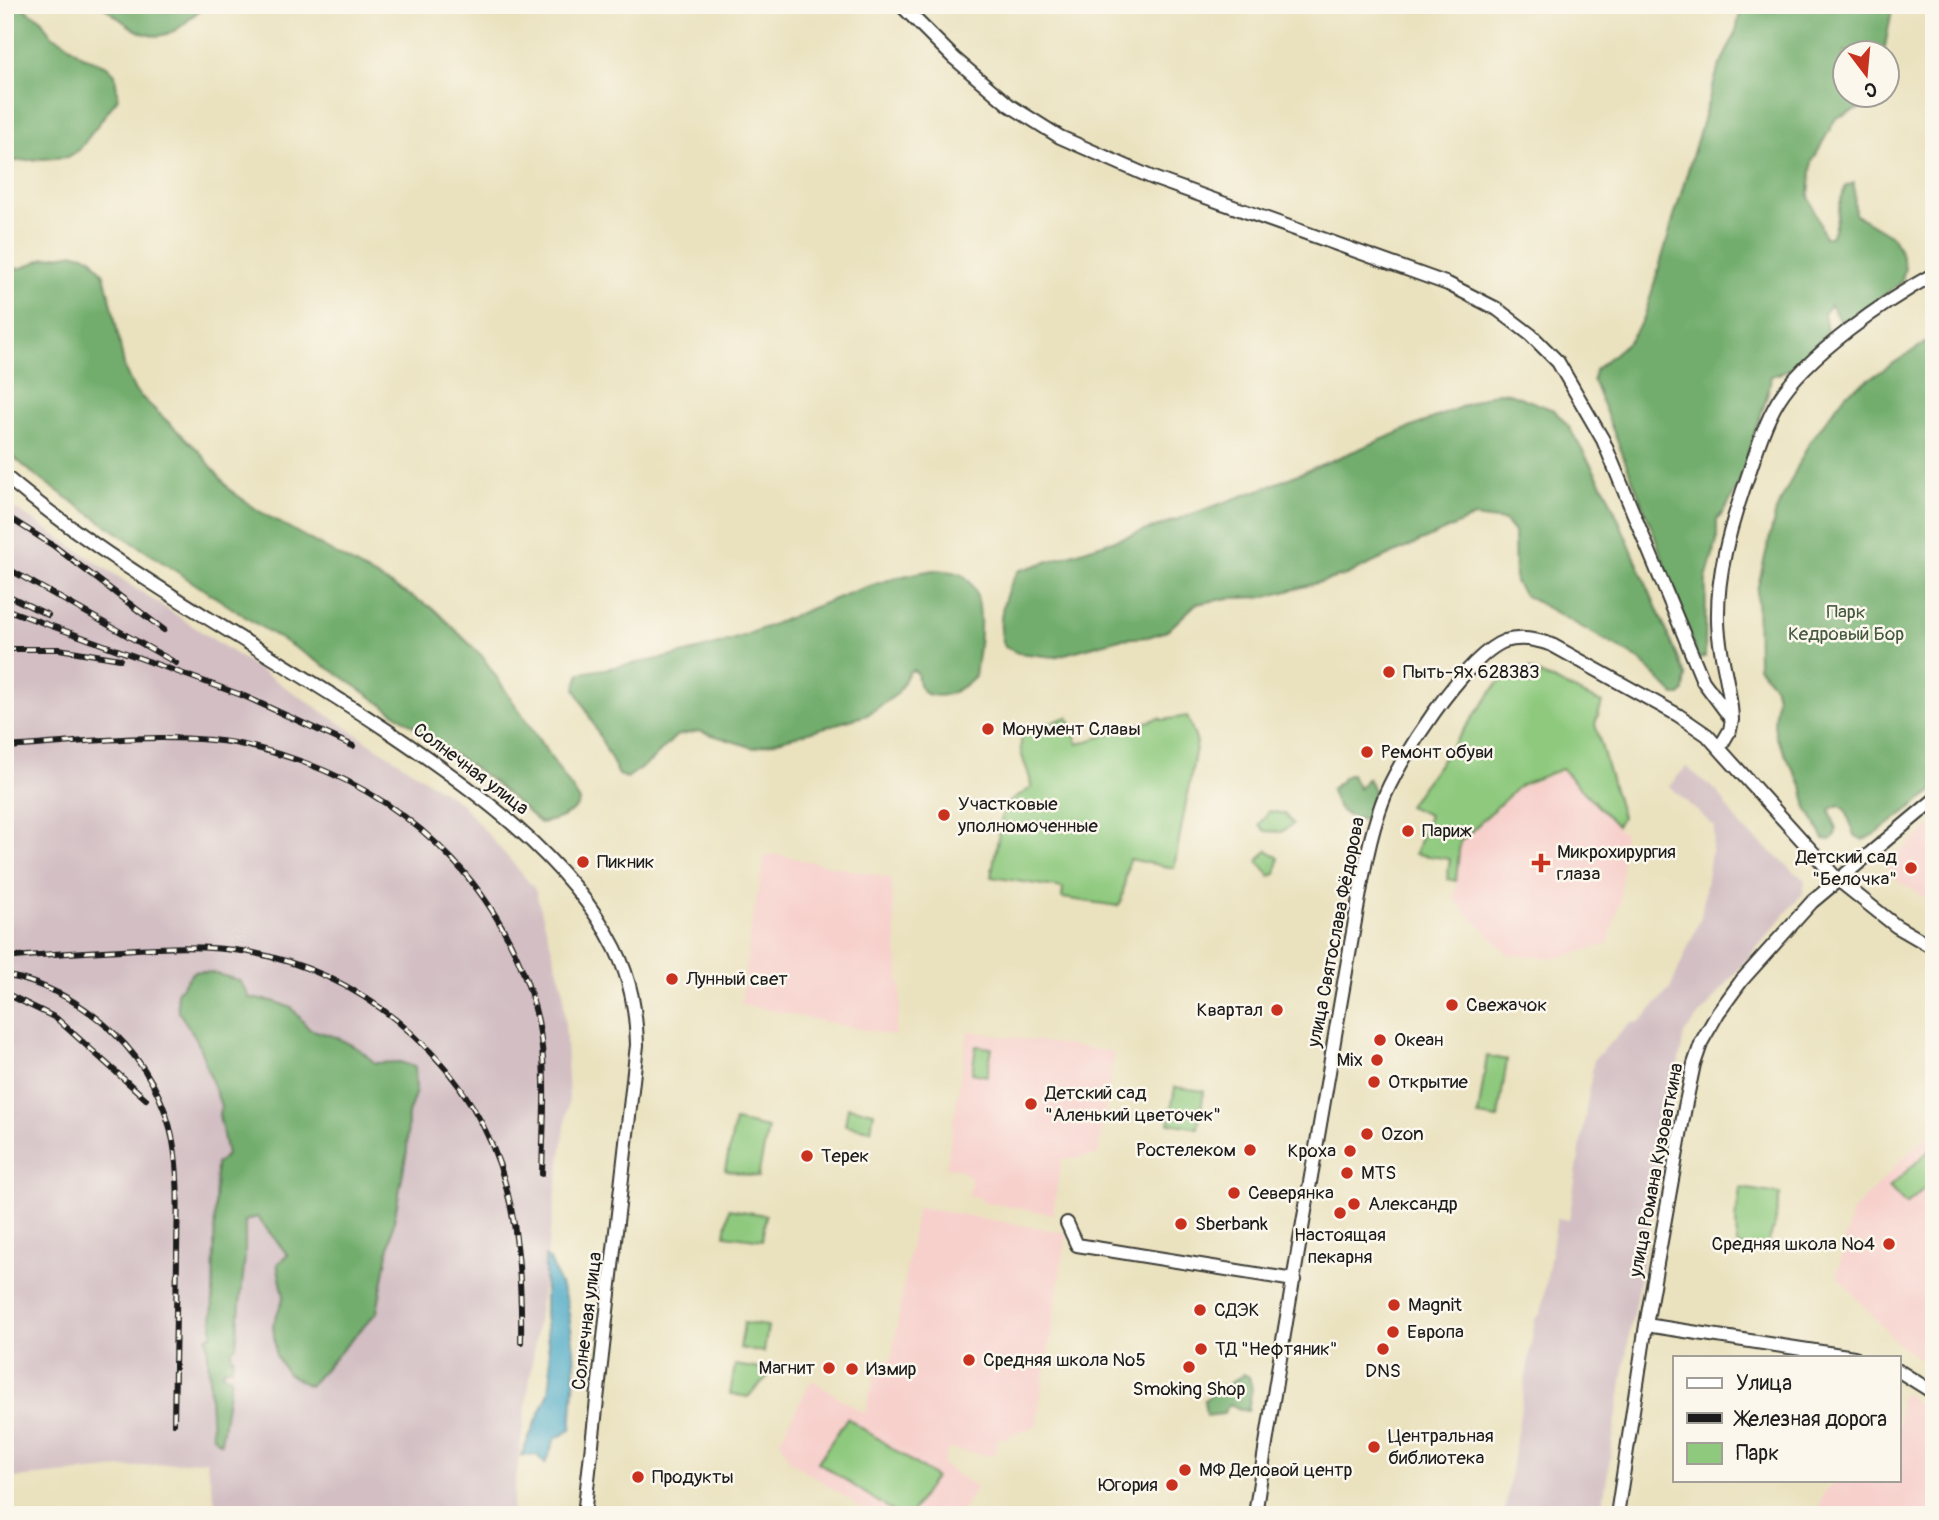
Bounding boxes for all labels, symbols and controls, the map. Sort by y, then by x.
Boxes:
north arrow [1830,38,1900,108]
text: С [1861,76,1879,103]
park label: Парк Кедровый Бор [1788,600,1904,646]
place label: Пыть-Ях 628383 [1403,660,1540,684]
marker: Пыть-Ях 628383 [1381,664,1397,680]
place label: Монумент Славы [1002,717,1141,741]
street label: Солнечная улица [408,718,534,821]
marker: Монумент Славы [980,721,996,737]
place label: Ремонт обуви [1381,740,1493,764]
marker: Ремонт обуви [1359,744,1375,760]
place label: Участковые уполномоченные [957,792,1099,838]
marker: Участковые уполномоченные [936,807,952,823]
street label: улица Святослава Фёдорова [1302,815,1370,1050]
place label: Париж [1422,819,1473,843]
marker: Париж [1400,823,1416,839]
place label: Микрохирургия глаза [1557,840,1676,886]
place label: Детский сад "Белочка" [1795,845,1898,891]
place label: Пикник [597,850,655,874]
marker: Микрохирургия глаза [1531,853,1551,873]
marker: Пикник [575,854,591,870]
marker: Детский сад "Белочка" [1903,860,1919,876]
place label: Лунный свет [685,967,788,991]
marker: Лунный свет [664,971,680,987]
place label: Свежачок [1466,993,1547,1017]
marker: Свежачок [1444,997,1460,1013]
place label: Квартал [1197,998,1263,1022]
marker: Квартал [1269,1002,1285,1018]
place label: Океан [1394,1028,1444,1052]
marker: Океан [1372,1032,1388,1048]
place label: Mix [1336,1048,1363,1072]
marker: Mix [1369,1052,1385,1068]
street label: улица Романа Кузоваткина [1623,1061,1689,1280]
place label: Открытие [1388,1070,1469,1094]
marker: Открытие [1366,1074,1382,1090]
place label: Детский сад "Аленький цветочек" [1044,1081,1221,1127]
marker: Детский сад "Аленький цветочек" [1023,1096,1039,1112]
place label: Ozon [1381,1122,1424,1146]
marker: Ozon [1359,1126,1375,1142]
place label: Ростелеком [1136,1138,1236,1162]
place label: Кроха [1288,1139,1336,1163]
marker: Ростелеком [1242,1142,1258,1158]
marker: Кроха [1342,1143,1358,1159]
place label: Терек [821,1144,869,1168]
marker: Терек [799,1148,815,1164]
place label: MTS [1361,1161,1396,1185]
marker: MTS [1339,1165,1355,1181]
place label: Северянка [1248,1181,1334,1205]
marker: Северянка [1226,1185,1242,1201]
place label: Александр [1368,1192,1458,1216]
marker: Александр [1346,1196,1362,1212]
marker: Настоящая пекарня [1332,1205,1348,1221]
place label: Sberbank [1195,1212,1268,1236]
marker: Sberbank [1173,1216,1189,1232]
place label: Настоящая пекарня [1294,1223,1386,1269]
place label: Средняя школа №4 [1712,1232,1875,1256]
marker: Средняя школа №4 [1881,1236,1897,1252]
street label: Солнечная улица [567,1250,607,1391]
place label: Magnit [1408,1293,1462,1317]
marker: Magnit [1386,1297,1402,1313]
place label: СДЭК [1214,1298,1259,1322]
marker: СДЭК [1192,1302,1208,1318]
place label: Европа [1407,1320,1464,1344]
marker: Европа [1385,1324,1401,1340]
place label: ТД "Нефтяник" [1215,1337,1338,1361]
marker: ТД "Нефтяник" [1193,1341,1209,1357]
marker: DNS [1375,1341,1391,1357]
place label: Средняя школа №5 [983,1348,1146,1372]
marker: Средняя школа №5 [961,1352,977,1368]
place label: Магнит [759,1356,815,1380]
legend [1673,1356,1900,1482]
place label: Измир [866,1357,917,1381]
marker: Smoking Shop [1181,1359,1197,1375]
place label: DNS [1365,1359,1401,1383]
marker: Магнит [821,1360,837,1376]
marker: Измир [844,1361,860,1377]
text: Улица [1736,1370,1792,1397]
place label: Smoking Shop [1132,1377,1246,1401]
text: Железная дорога [1733,1406,1887,1433]
place label: Центральная библиотека [1388,1424,1494,1470]
marker: Центральная библиотека [1366,1439,1382,1455]
text: Парк [1736,1440,1779,1467]
place label: МФ Деловой центр [1199,1458,1353,1482]
marker: МФ Деловой центр [1177,1462,1193,1478]
place label: Продукты [652,1465,734,1489]
marker: Продукты [630,1469,646,1485]
place label: Югория [1099,1473,1158,1497]
marker: Югория [1164,1477,1180,1493]

